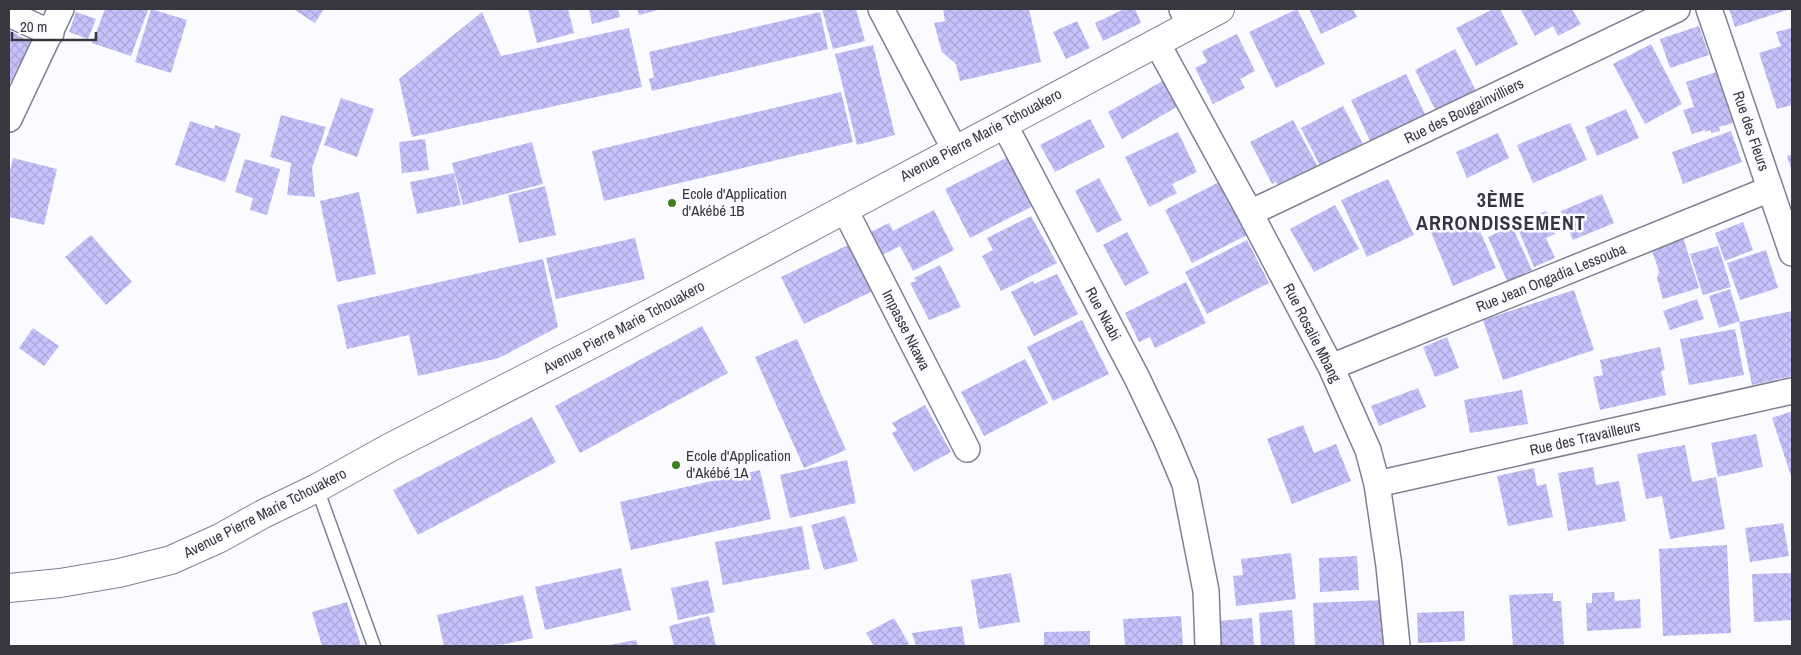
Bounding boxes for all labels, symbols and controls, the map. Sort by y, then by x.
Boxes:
scale bar [12,10,96,42]
text: 20 m [20,16,47,37]
street label: Rue des Bougainvilliers [1400,72,1527,149]
street label: Avenue Pierre Marie Tchouakero [895,83,1065,187]
street label: Rue des Fleurs [1728,88,1775,174]
place label: Ecole d'Application d'Akébé 1B [682,183,787,221]
district label: 3ÈME ARRONDISSEMENT [1416,186,1586,236]
marker: Ecole d'Application d'Akébé 1B [666,197,678,209]
street label: Rue Jean Ongadia Lessouba [1473,238,1629,317]
street label: Avenue Pierre Marie Tchouakero [538,275,708,379]
street label: Rue Rosalie Mbang [1278,280,1347,386]
street label: Rue Nkabi [1081,283,1126,344]
street label: Impasse Nkawa [877,286,936,374]
street label: Rue des Travailleurs [1528,415,1642,460]
place label: Ecole d'Application d'Akébé 1A [686,445,791,483]
marker: Ecole d'Application d'Akébé 1A [670,459,682,471]
street label: Avenue Pierre Marie Tchouakero [179,462,350,563]

